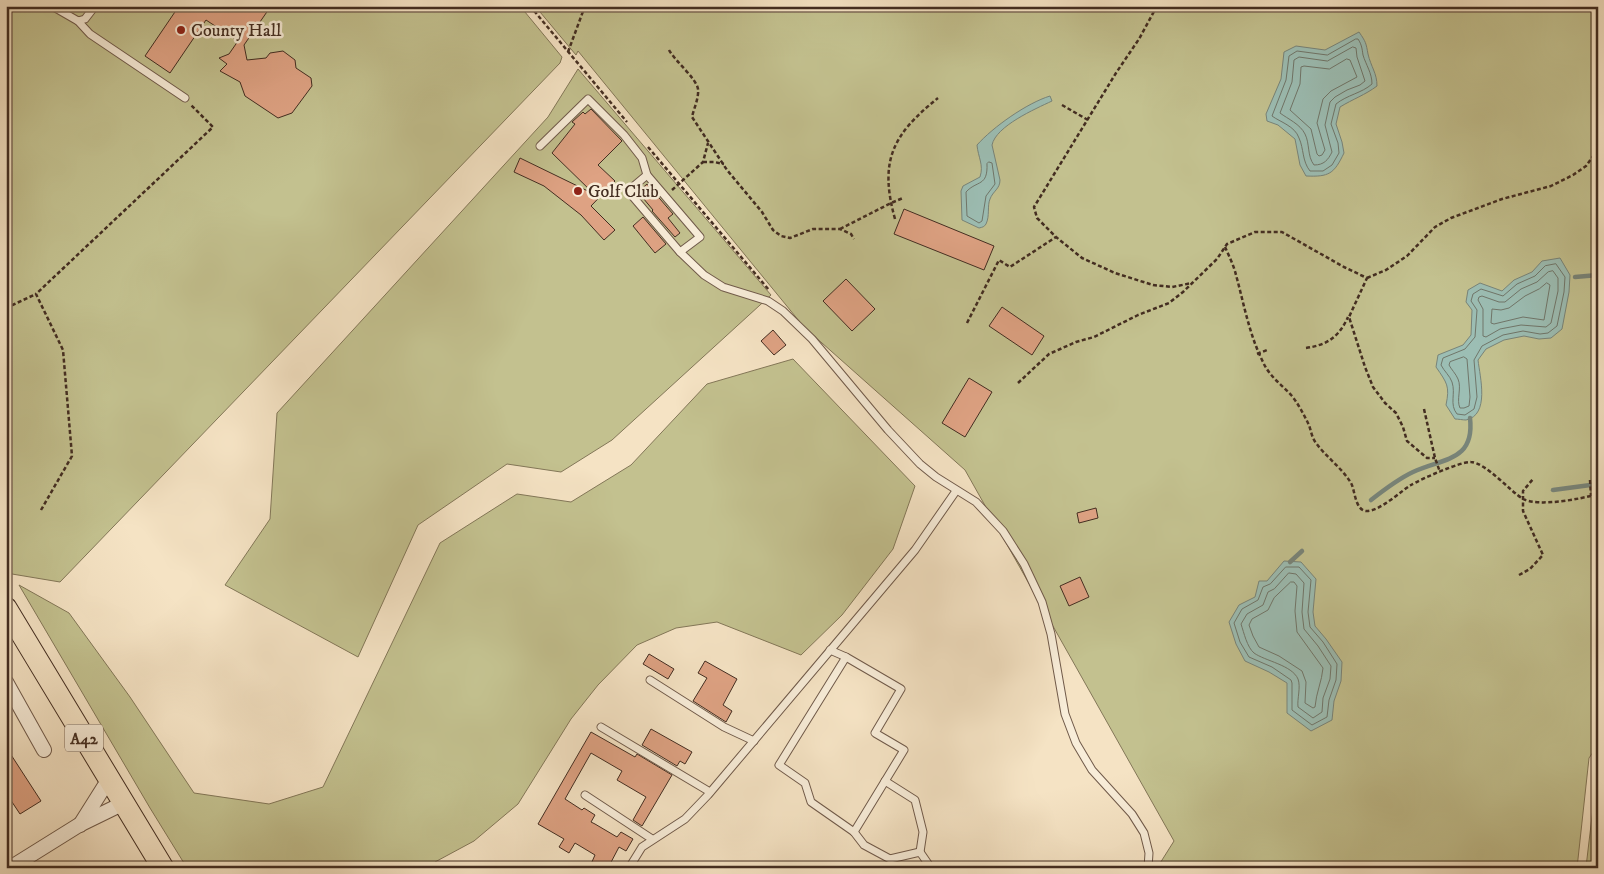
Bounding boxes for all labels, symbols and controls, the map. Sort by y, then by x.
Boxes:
place label: County Hall [191,20,282,42]
marker: County Hall [175,24,187,36]
place label: Golf Club [588,181,659,203]
marker: Golf Club [572,185,584,197]
road number: A42 [65,724,103,751]

